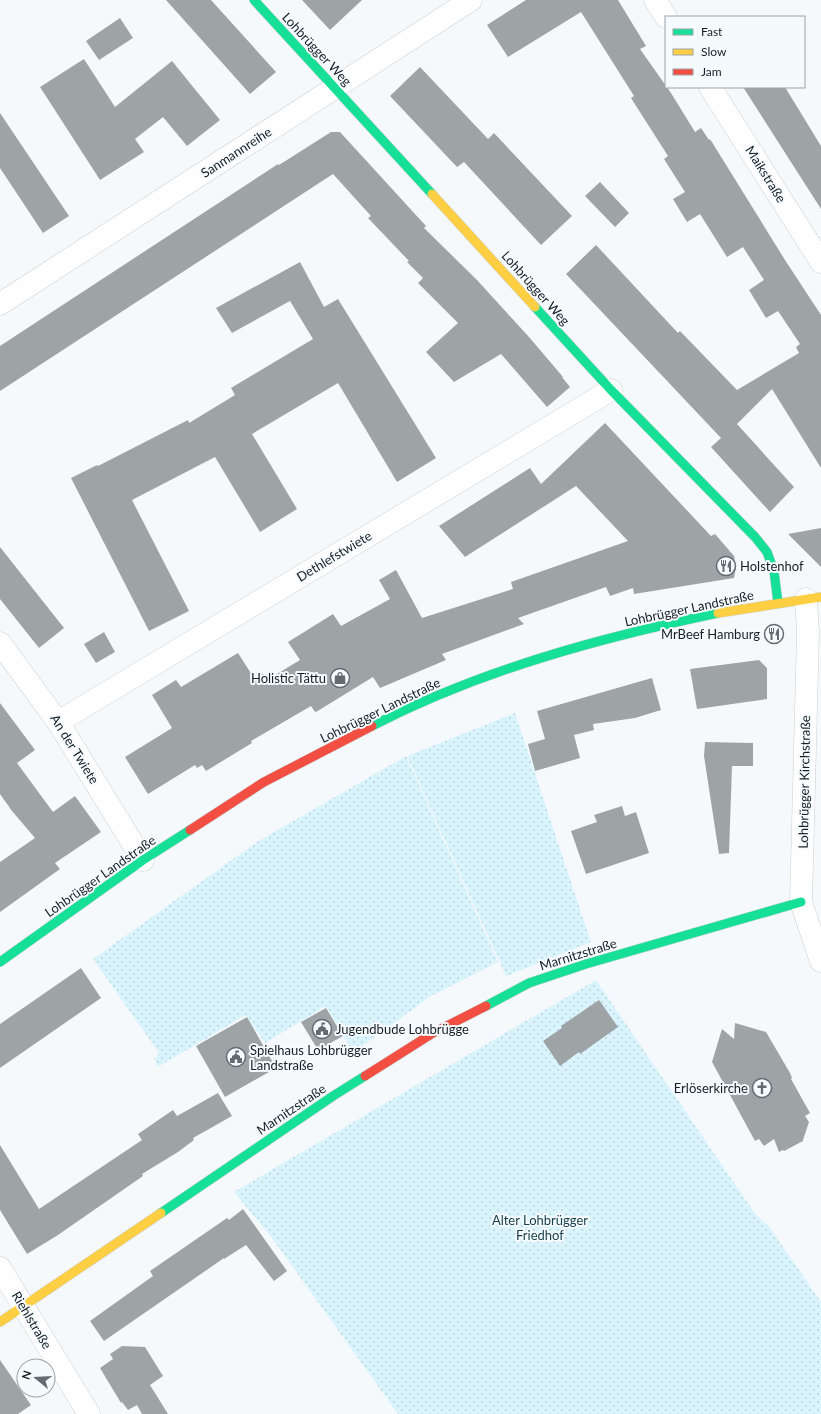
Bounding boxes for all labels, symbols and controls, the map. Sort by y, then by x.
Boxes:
street label: Lohbrügger Weg [279,9,355,89]
legend [665,16,805,88]
text: Fast [701,24,723,39]
text: Slow [701,44,727,59]
text: Jam [701,64,722,79]
street label: Sanmannreihe [198,123,274,181]
street label: Maikstraße [742,143,790,205]
street label: Lohbrügger Weg [499,248,574,329]
street label: Dethlefstwiete [293,527,375,585]
restaurant icon: Holstenhof [715,555,737,577]
place label: Holstenhof [740,558,804,574]
street label: Lohbrügger Landstraße [623,586,755,630]
restaurant icon: MrBeef Hamburg [763,623,785,645]
place label: MrBeef Hamburg [661,626,760,642]
shop icon: Holistic Tättu [329,667,351,689]
place label: Holistic Tättu [251,670,326,686]
street label: Lohbrügger Landstraße [317,674,443,746]
street label: An der Twiete [47,711,103,787]
street label: Lohbrügger Kirchstraße [795,715,813,849]
street label: Lohbrügger Landstraße [42,832,159,920]
street label: Marnitzstraße [538,935,619,973]
public building icon: Jugendbude Lohbrügge [311,1018,333,1040]
place label: Jugendbude Lohbrügge [336,1021,469,1037]
place label: Spielhaus Lohbrügger Landstraße [250,1042,373,1073]
public building icon: Spielhaus Lohbrügger Landstraße [225,1046,247,1068]
church icon: Erlöserkirche [751,1077,773,1099]
street label: Marnitzstraße [253,1080,329,1138]
place label: Erlöserkirche [674,1080,748,1096]
park label: Alter Lohbrügger Friedhof [492,1212,588,1243]
street label: Riehlstraße [9,1288,55,1352]
north arrow [16,1358,56,1398]
text: N [19,1369,34,1381]

